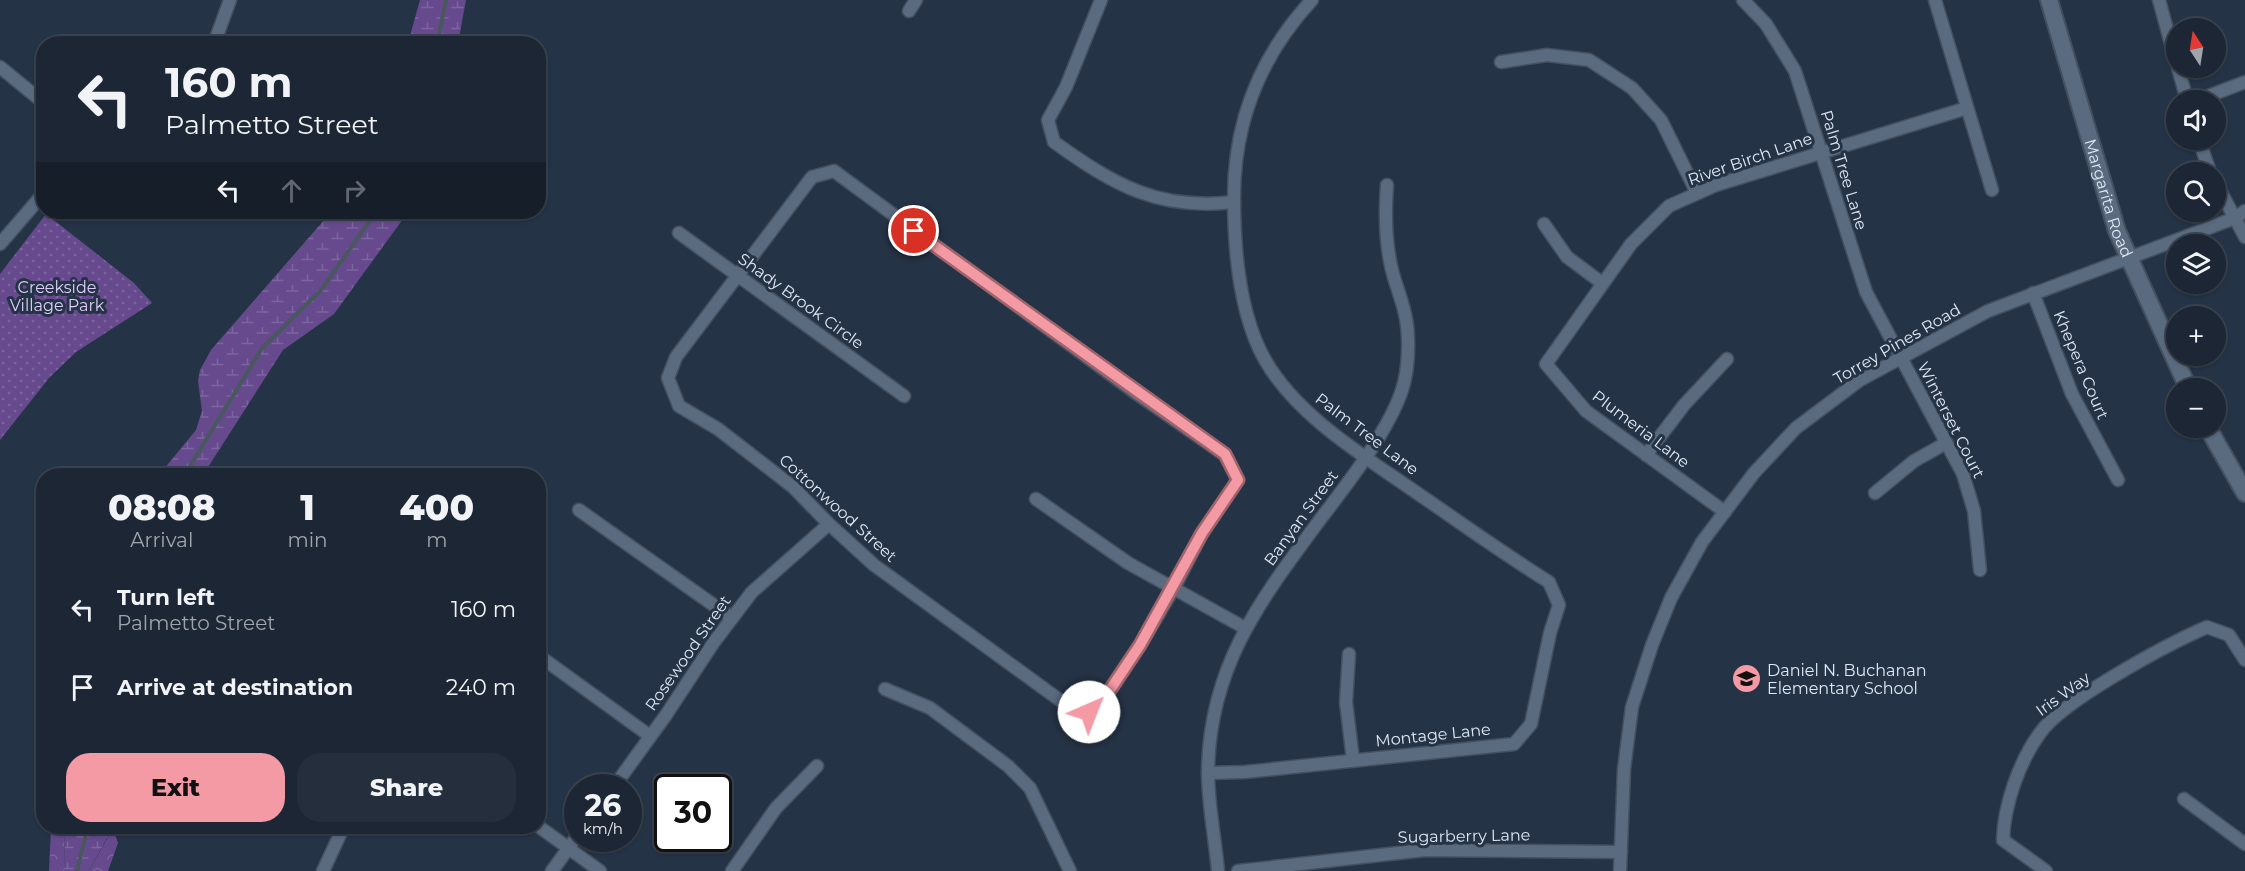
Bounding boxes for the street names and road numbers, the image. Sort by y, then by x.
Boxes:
street label: Palm Tree Lane [1817,108,1871,232]
street label: River Birch Lane [1685,129,1815,189]
street label: Margarita Road [2081,137,2137,260]
street label: Shady Brook Circle [735,249,867,353]
street label: Torrey Pines Road [1830,300,1964,388]
street label: Khepera Court [2049,308,2113,423]
street label: Winterset Court [1913,359,1989,482]
street label: Plumeria Lane [1589,386,1693,472]
street label: Palm Tree Lane [1312,389,1422,479]
street label: Cottonwood Street [775,450,901,566]
street label: Banyan Street [1260,466,1342,569]
street label: Rosewood Street [641,591,735,714]
street label: Iris Way [2032,668,2094,720]
street label: Montage Lane [1374,719,1492,751]
street label: Sugarberry Lane [1398,825,1530,847]

